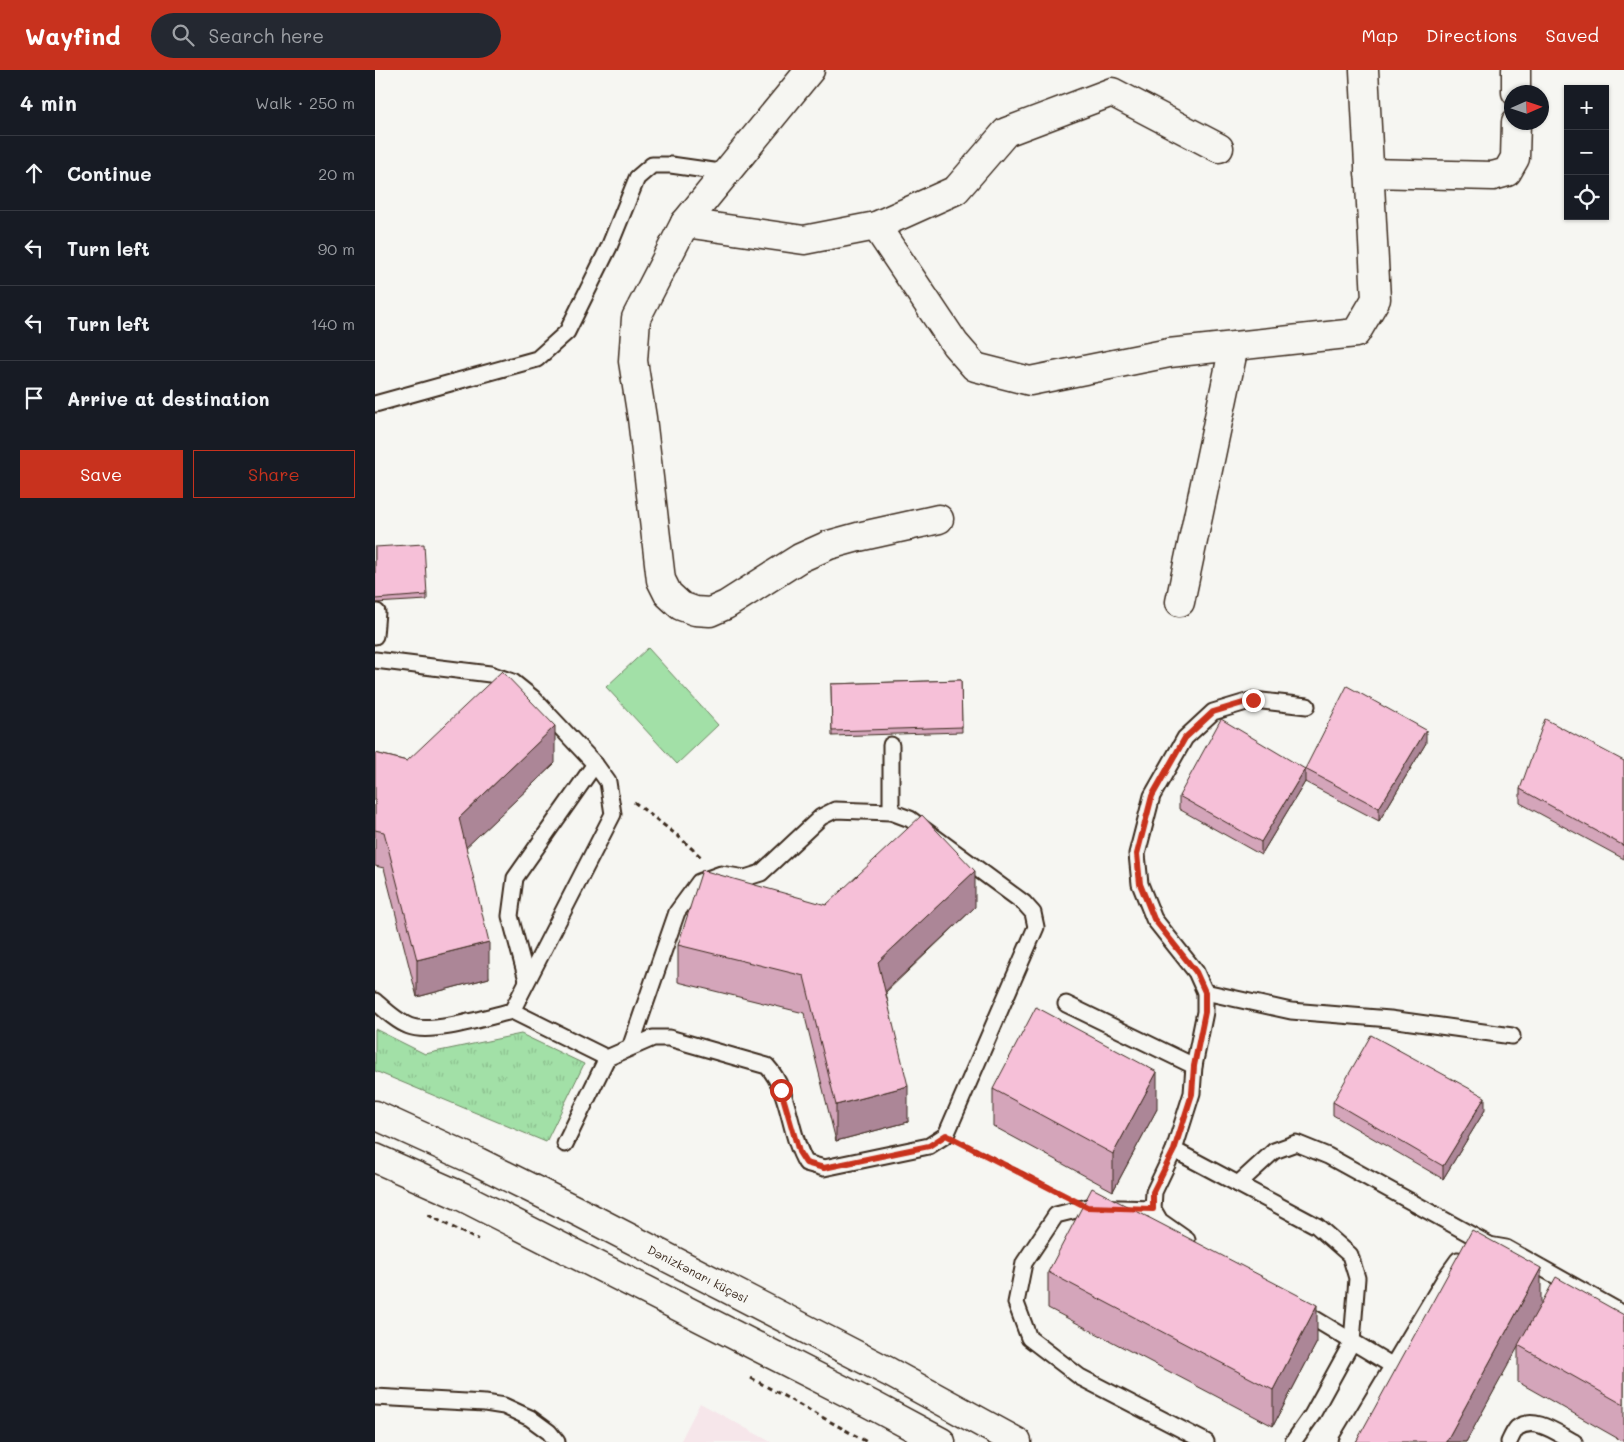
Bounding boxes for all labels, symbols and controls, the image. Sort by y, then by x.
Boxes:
search box [151,13,501,58]
text: Wayfind [25,20,121,51]
icon: search [169,21,197,49]
text: Search here [209,23,324,48]
text: Map [1361,23,1398,47]
text: Directions [1426,23,1518,47]
text: Saved [1546,23,1599,47]
north arrow [1504,85,1549,130]
map controls [1564,85,1609,220]
button: + [1564,85,1609,130]
text: 4 min [20,89,77,116]
text: Walk · 250 m [255,92,355,113]
button: − [1564,130,1609,175]
icon: ahead [20,159,48,187]
text: Continue [67,161,152,186]
text: 20 m [318,163,355,184]
button: locate [1564,175,1609,220]
icon: left [20,234,48,262]
text: Turn left [67,236,150,261]
text: 90 m [318,238,355,259]
icon: left [20,309,48,337]
text: Turn left [67,311,150,336]
text: 140 m [311,313,355,334]
icon: arrive [20,384,48,412]
text: Arrive at destination [67,386,270,411]
button: Save [20,450,183,498]
button: Share [193,450,355,498]
route end [1242,689,1265,712]
route start [770,1079,793,1102]
street label: Dənizkənarı küçəsi [645,1241,751,1306]

